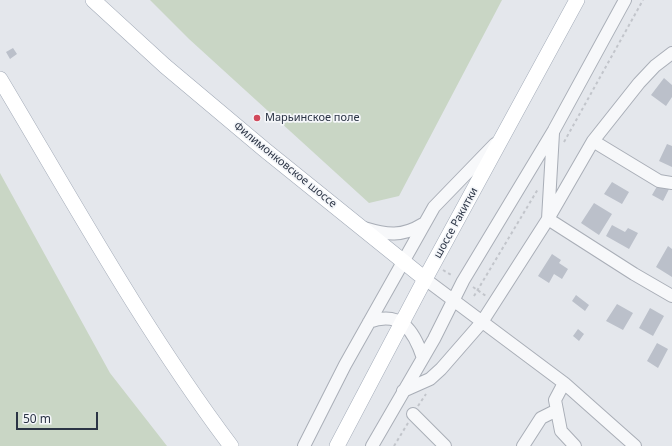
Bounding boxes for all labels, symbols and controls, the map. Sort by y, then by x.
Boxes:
place label: Марьинское поле [265,111,360,125]
marker: Марьинское поле [252,113,262,123]
street label: Филимонковское шоссе [231,119,339,211]
street label: шоссе Ракитки [431,185,481,261]
scale bar [18,404,100,430]
text: 50 m [23,410,51,427]

